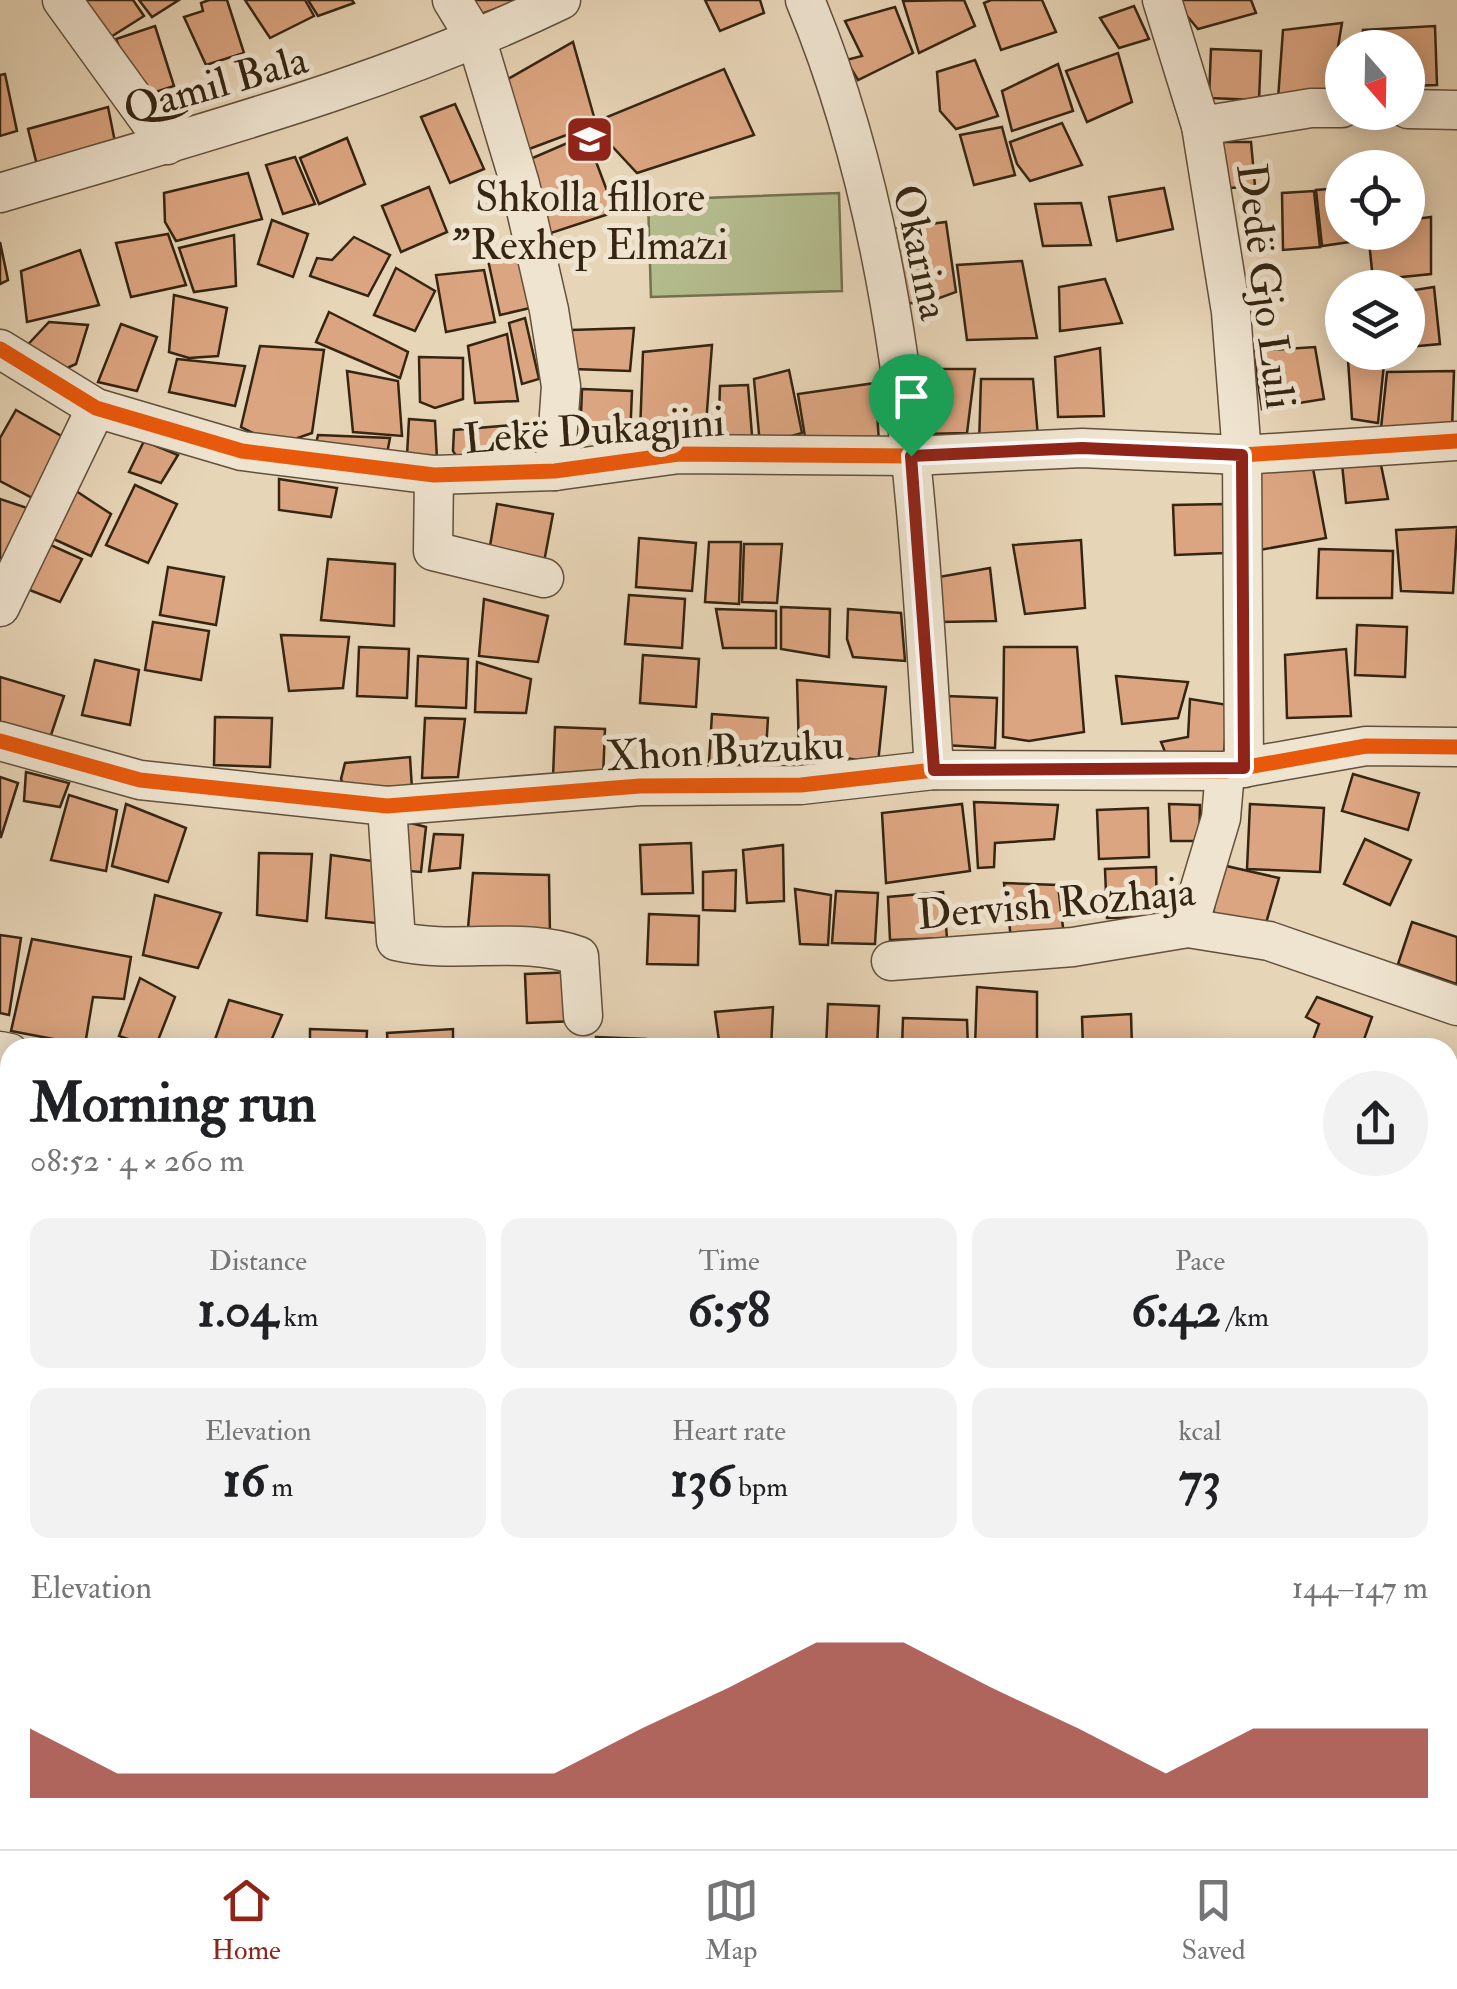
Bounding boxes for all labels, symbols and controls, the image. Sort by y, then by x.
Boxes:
north arrow [1325,30,1425,130]
map controls [1325,30,1425,370]
street label: Qamil Bala [118,34,314,136]
school or university icon: Shkolla fillore "Rexhep Elmazi [564,114,616,166]
button: locate [1325,150,1425,250]
street label: Dedë Gjo Luli [1224,160,1306,412]
place label: Shkolla fillore "Rexhep Elmazi [452,172,728,272]
street label: Okarina [880,180,960,325]
button: layers [1325,270,1425,370]
pin [869,354,954,457]
icon: arrive [884,369,939,424]
street label: Lekë Dukagjini [462,396,726,466]
street label: Xhon Buzuku [605,719,845,783]
street label: Dervish Rozhaja [915,866,1198,942]
text: Morning run [30,1069,316,1138]
button: share [1323,1071,1428,1176]
text: 08:52 · 4 × 260 m [30,1141,244,1181]
text: Distance [209,1244,307,1279]
text: Time [698,1244,760,1279]
text: Pace [1175,1244,1225,1279]
text: 1.04 [198,1279,278,1342]
text: 6:58 [687,1279,771,1342]
text: 6:42 [1131,1279,1221,1342]
text: km [278,1300,318,1335]
text: /km [1221,1300,1269,1335]
text: Elevation [205,1414,311,1449]
text: Heart rate [672,1414,786,1449]
text: kcal [1179,1414,1221,1449]
text: 16 [223,1449,266,1512]
text: 136 [670,1449,732,1512]
text: 73 [1179,1449,1221,1512]
text: m [266,1470,293,1505]
text: bpm [732,1470,788,1505]
text: Elevation [30,1568,152,1608]
text: 144–147 m [1292,1568,1428,1608]
tab: Home [211,1873,281,1968]
tab: Map [704,1873,759,1968]
tab: Saved [1182,1873,1246,1968]

